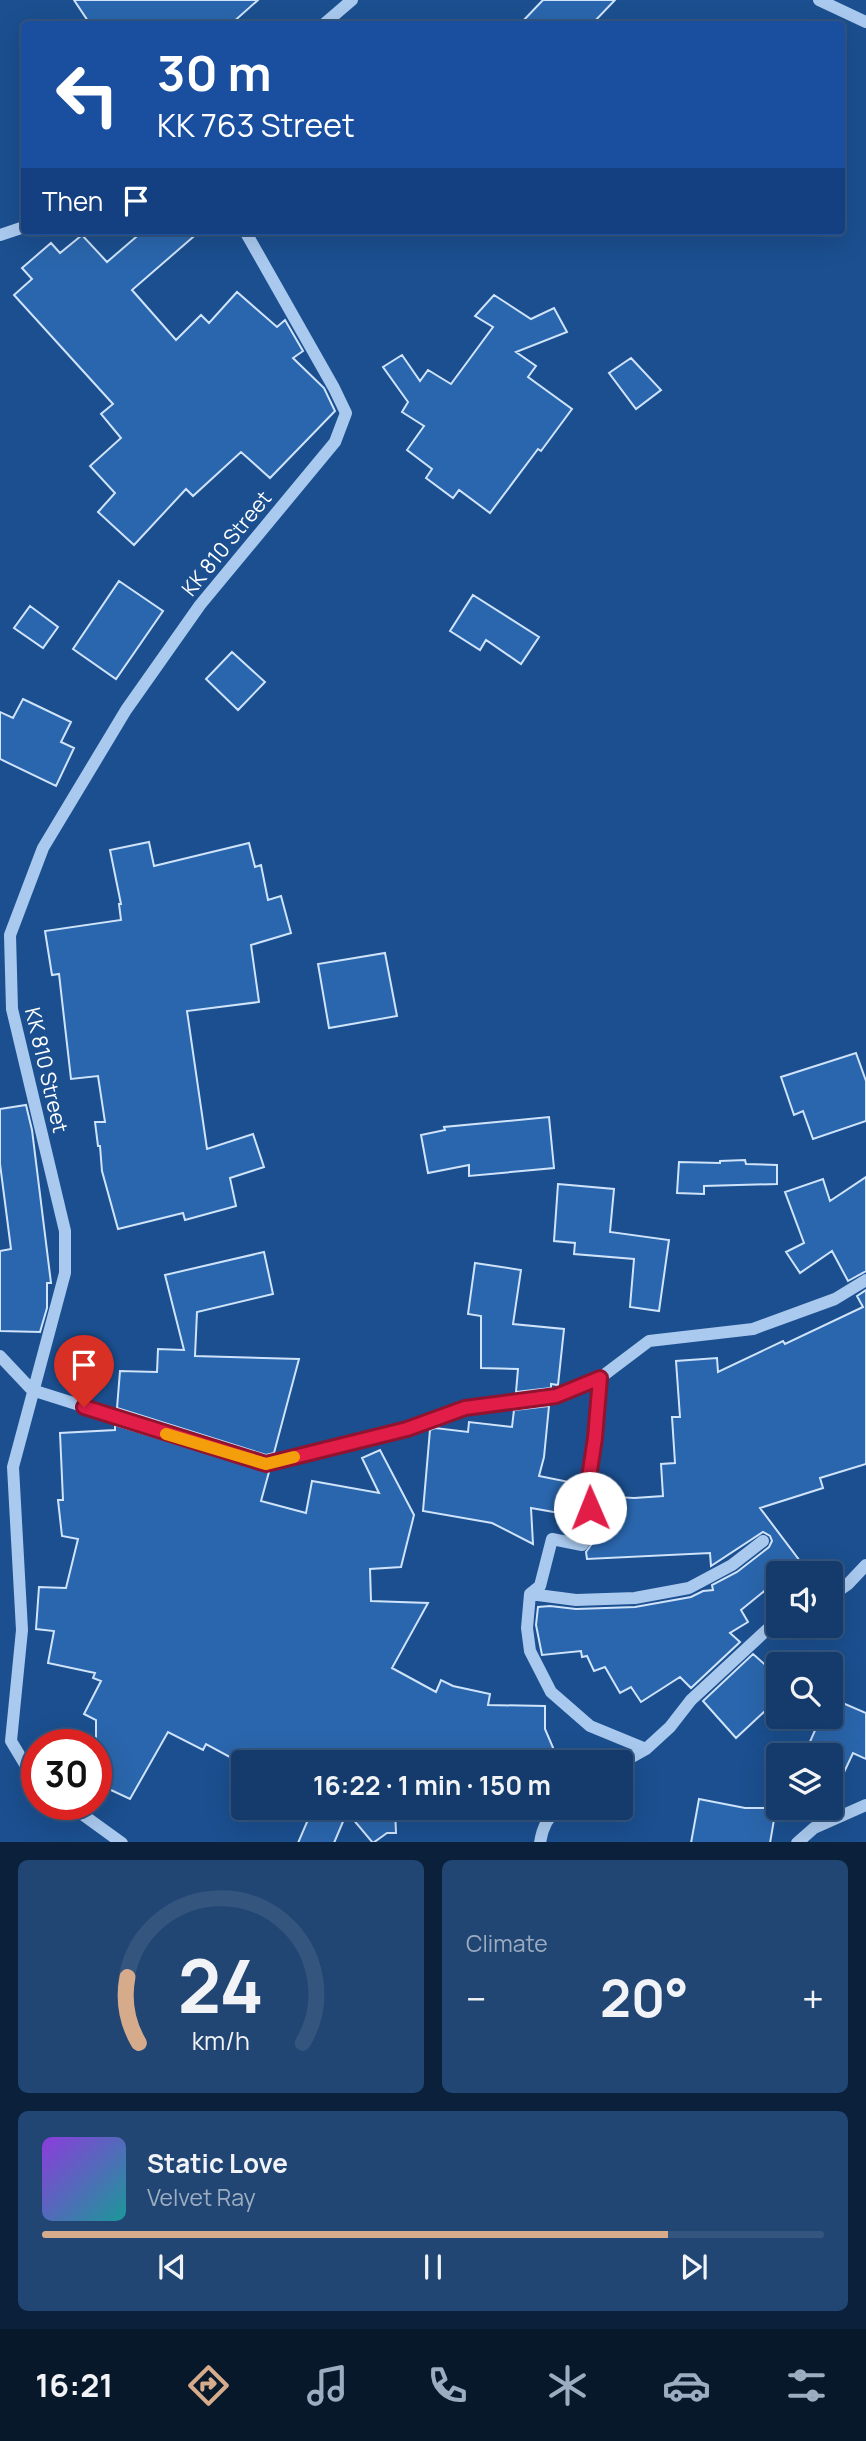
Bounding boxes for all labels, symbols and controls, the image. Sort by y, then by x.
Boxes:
text: 30 m [157,39,272,106]
icon: left [42,49,133,140]
text: KK 763 Street [157,103,355,147]
icon: arrive [117,182,155,220]
text: Then [42,183,103,219]
street label: KK 810 Street [175,485,277,601]
street label: KK 810 Street [19,1005,75,1135]
pin [54,1335,114,1407]
icon: arrive [65,1346,103,1384]
position arrow [553,1471,627,1545]
map controls [766,1561,843,1820]
button: sound [766,1561,843,1638]
button: search [766,1652,843,1729]
speed limit sign: 30 [21,1729,112,1820]
button: layers [766,1743,843,1820]
text: 16:22 · 1 min · 150 m [313,1767,551,1803]
text: Climate [466,1927,548,1959]
text: 24 [178,1935,264,2035]
text: 20° [600,1962,689,2033]
text: − [466,1972,487,2024]
text: + [802,1972,824,2024]
text: km/h [192,2022,250,2057]
text: Static Love [147,2145,288,2181]
text: Velvet Ray [147,2181,256,2213]
icon: previous [153,2248,191,2286]
icon: pause [414,2248,452,2286]
icon: next [675,2248,713,2286]
icon: directions [184,2361,233,2410]
icon: music [303,2361,352,2410]
icon: phone [423,2361,472,2410]
icon: climate [543,2361,592,2410]
icon: car [662,2361,711,2410]
icon: filters [782,2361,831,2410]
text: 16:21 [35,2363,113,2407]

